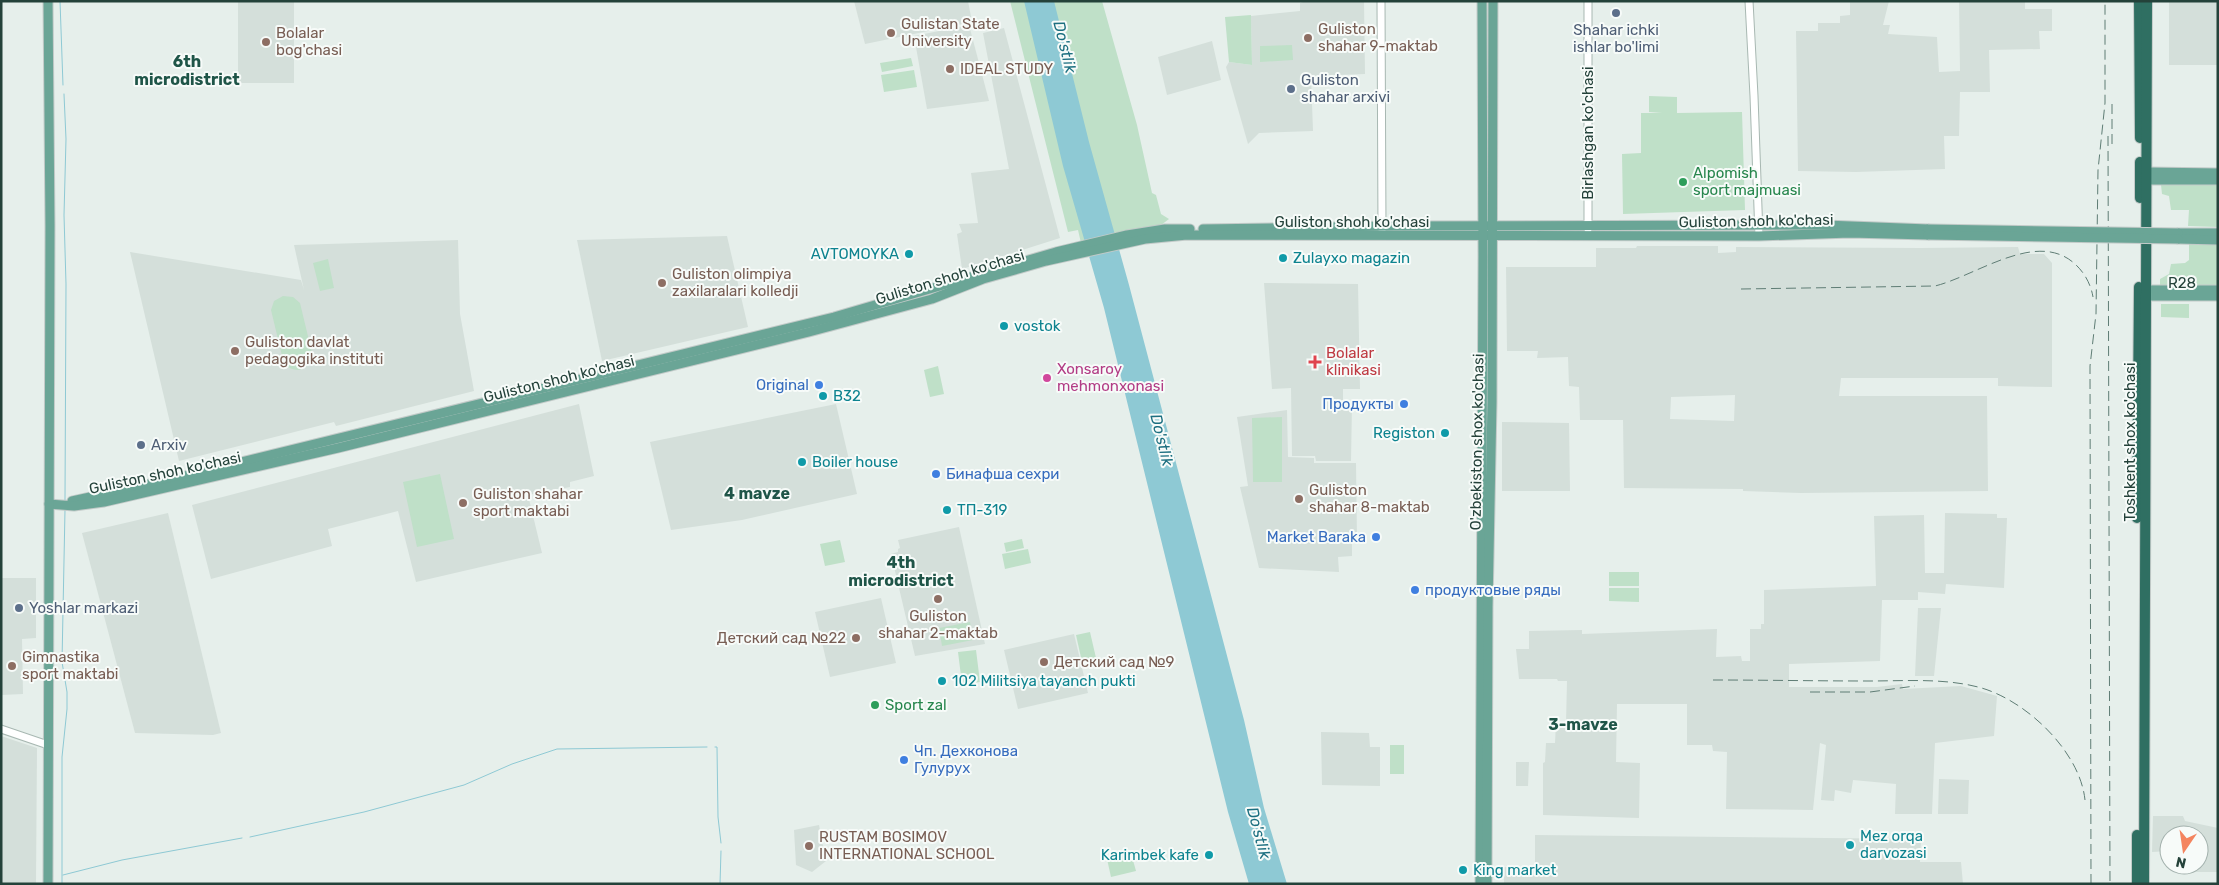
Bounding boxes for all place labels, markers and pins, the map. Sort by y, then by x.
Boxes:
marker: Shahar ichki ishlar bo'limi [1610,7,1622,19]
place label: Gulistan State University [901,15,1000,50]
place label: Guliston shahar 9-maktab [1318,20,1438,55]
place label: Shahar ichki ishlar bo'limi [1573,21,1659,56]
place label: Bolalar bog'chasi [276,24,342,59]
marker: Gulistan State University [885,27,897,39]
marker: Guliston shahar 9-maktab [1302,32,1314,44]
marker: Bolalar bog'chasi [260,36,272,48]
place label: IDEAL STUDY [960,60,1054,78]
marker: IDEAL STUDY [944,63,956,75]
place label: Guliston shahar arxivi [1301,71,1390,106]
marker: Guliston shahar arxivi [1285,83,1297,95]
place label: Alpomish sport majmuasi [1693,164,1801,199]
marker: Alpomish sport majmuasi [1677,176,1689,188]
place label: AVTOMOYKA [811,245,899,263]
marker: AVTOMOYKA [903,248,915,260]
place label: Zulayxo magazin [1293,249,1410,267]
marker: Zulayxo magazin [1277,252,1289,264]
place label: Guliston olimpiya zaxilaralari kolledji [672,265,798,300]
marker: Guliston olimpiya zaxilaralari kolledji [656,277,668,289]
place label: vostok [1014,317,1061,335]
marker: vostok [998,320,1010,332]
place label: Guliston davlat pedagogika instituti [245,333,383,368]
place label: Bolalar klinikasi [1326,344,1381,379]
marker: Guliston davlat pedagogika instituti [229,345,241,357]
marker: Bolalar klinikasi [1308,355,1322,369]
place label: Xonsaroy mehmonxonasi [1057,360,1164,395]
marker: Xonsaroy mehmonxonasi [1041,372,1053,384]
place label: Original [756,376,809,394]
marker: Original [813,379,825,391]
place label: B32 [833,387,861,405]
marker: B32 [817,390,829,402]
place label: Продукты [1322,395,1394,413]
marker: Продукты [1398,398,1410,410]
place label: Registon [1373,424,1435,442]
marker: Registon [1439,427,1451,439]
place label: Arxiv [151,436,187,454]
marker: Arxiv [135,439,147,451]
place label: Boiler house [812,453,898,471]
marker: Boiler house [796,456,808,468]
place label: Бинафша сехри [946,465,1060,483]
marker: Бинафша сехри [930,468,942,480]
place label: Guliston shahar 8-maktab [1309,481,1430,516]
place label: Guliston shahar sport maktabi [473,485,583,520]
marker: Guliston shahar 8-maktab [1293,493,1305,505]
marker: Guliston shahar sport maktabi [457,497,469,509]
place label: ТП-319 [957,501,1007,519]
marker: ТП-319 [941,504,953,516]
place label: Market Baraka [1267,528,1366,546]
marker: Market Baraka [1370,531,1382,543]
place label: продуктовые ряды [1425,581,1561,599]
marker: продуктовые ряды [1409,584,1421,596]
marker: Guliston shahar 2-maktab [932,593,944,605]
place label: Yoshlar markazi [29,599,138,617]
marker: Yoshlar markazi [13,602,25,614]
place label: Guliston shahar 2-maktab [878,607,998,642]
place label: Детский сад №22 [717,629,846,647]
marker: Детский сад №22 [850,632,862,644]
place label: Gimnastika sport maktabi [22,648,119,683]
place label: Детский сад №9 [1054,653,1175,671]
marker: Детский сад №9 [1038,656,1050,668]
marker: Gimnastika sport maktabi [6,660,18,672]
place label: 102 Militsiya tayanch pukti [952,672,1136,690]
marker: 102 Militsiya tayanch pukti [936,675,948,687]
place label: Sport zal [885,696,947,714]
marker: Sport zal [869,699,881,711]
place label: Чп. Дехконова Гулурух [914,742,1018,777]
marker: Чп. Дехконова Гулурух [898,754,910,766]
place label: Mez orqa darvozasi [1860,827,1927,862]
place label: RUSTAM BOSIMOV INTERNATIONAL SCHOOL [819,828,995,863]
marker: Mez orqa darvozasi [1844,839,1856,851]
marker: RUSTAM BOSIMOV INTERNATIONAL SCHOOL [803,840,815,852]
place label: Karimbek kafe [1101,846,1199,864]
marker: Karimbek kafe [1203,849,1215,861]
place label: King market [1473,861,1556,879]
marker: King market [1457,864,1469,876]

